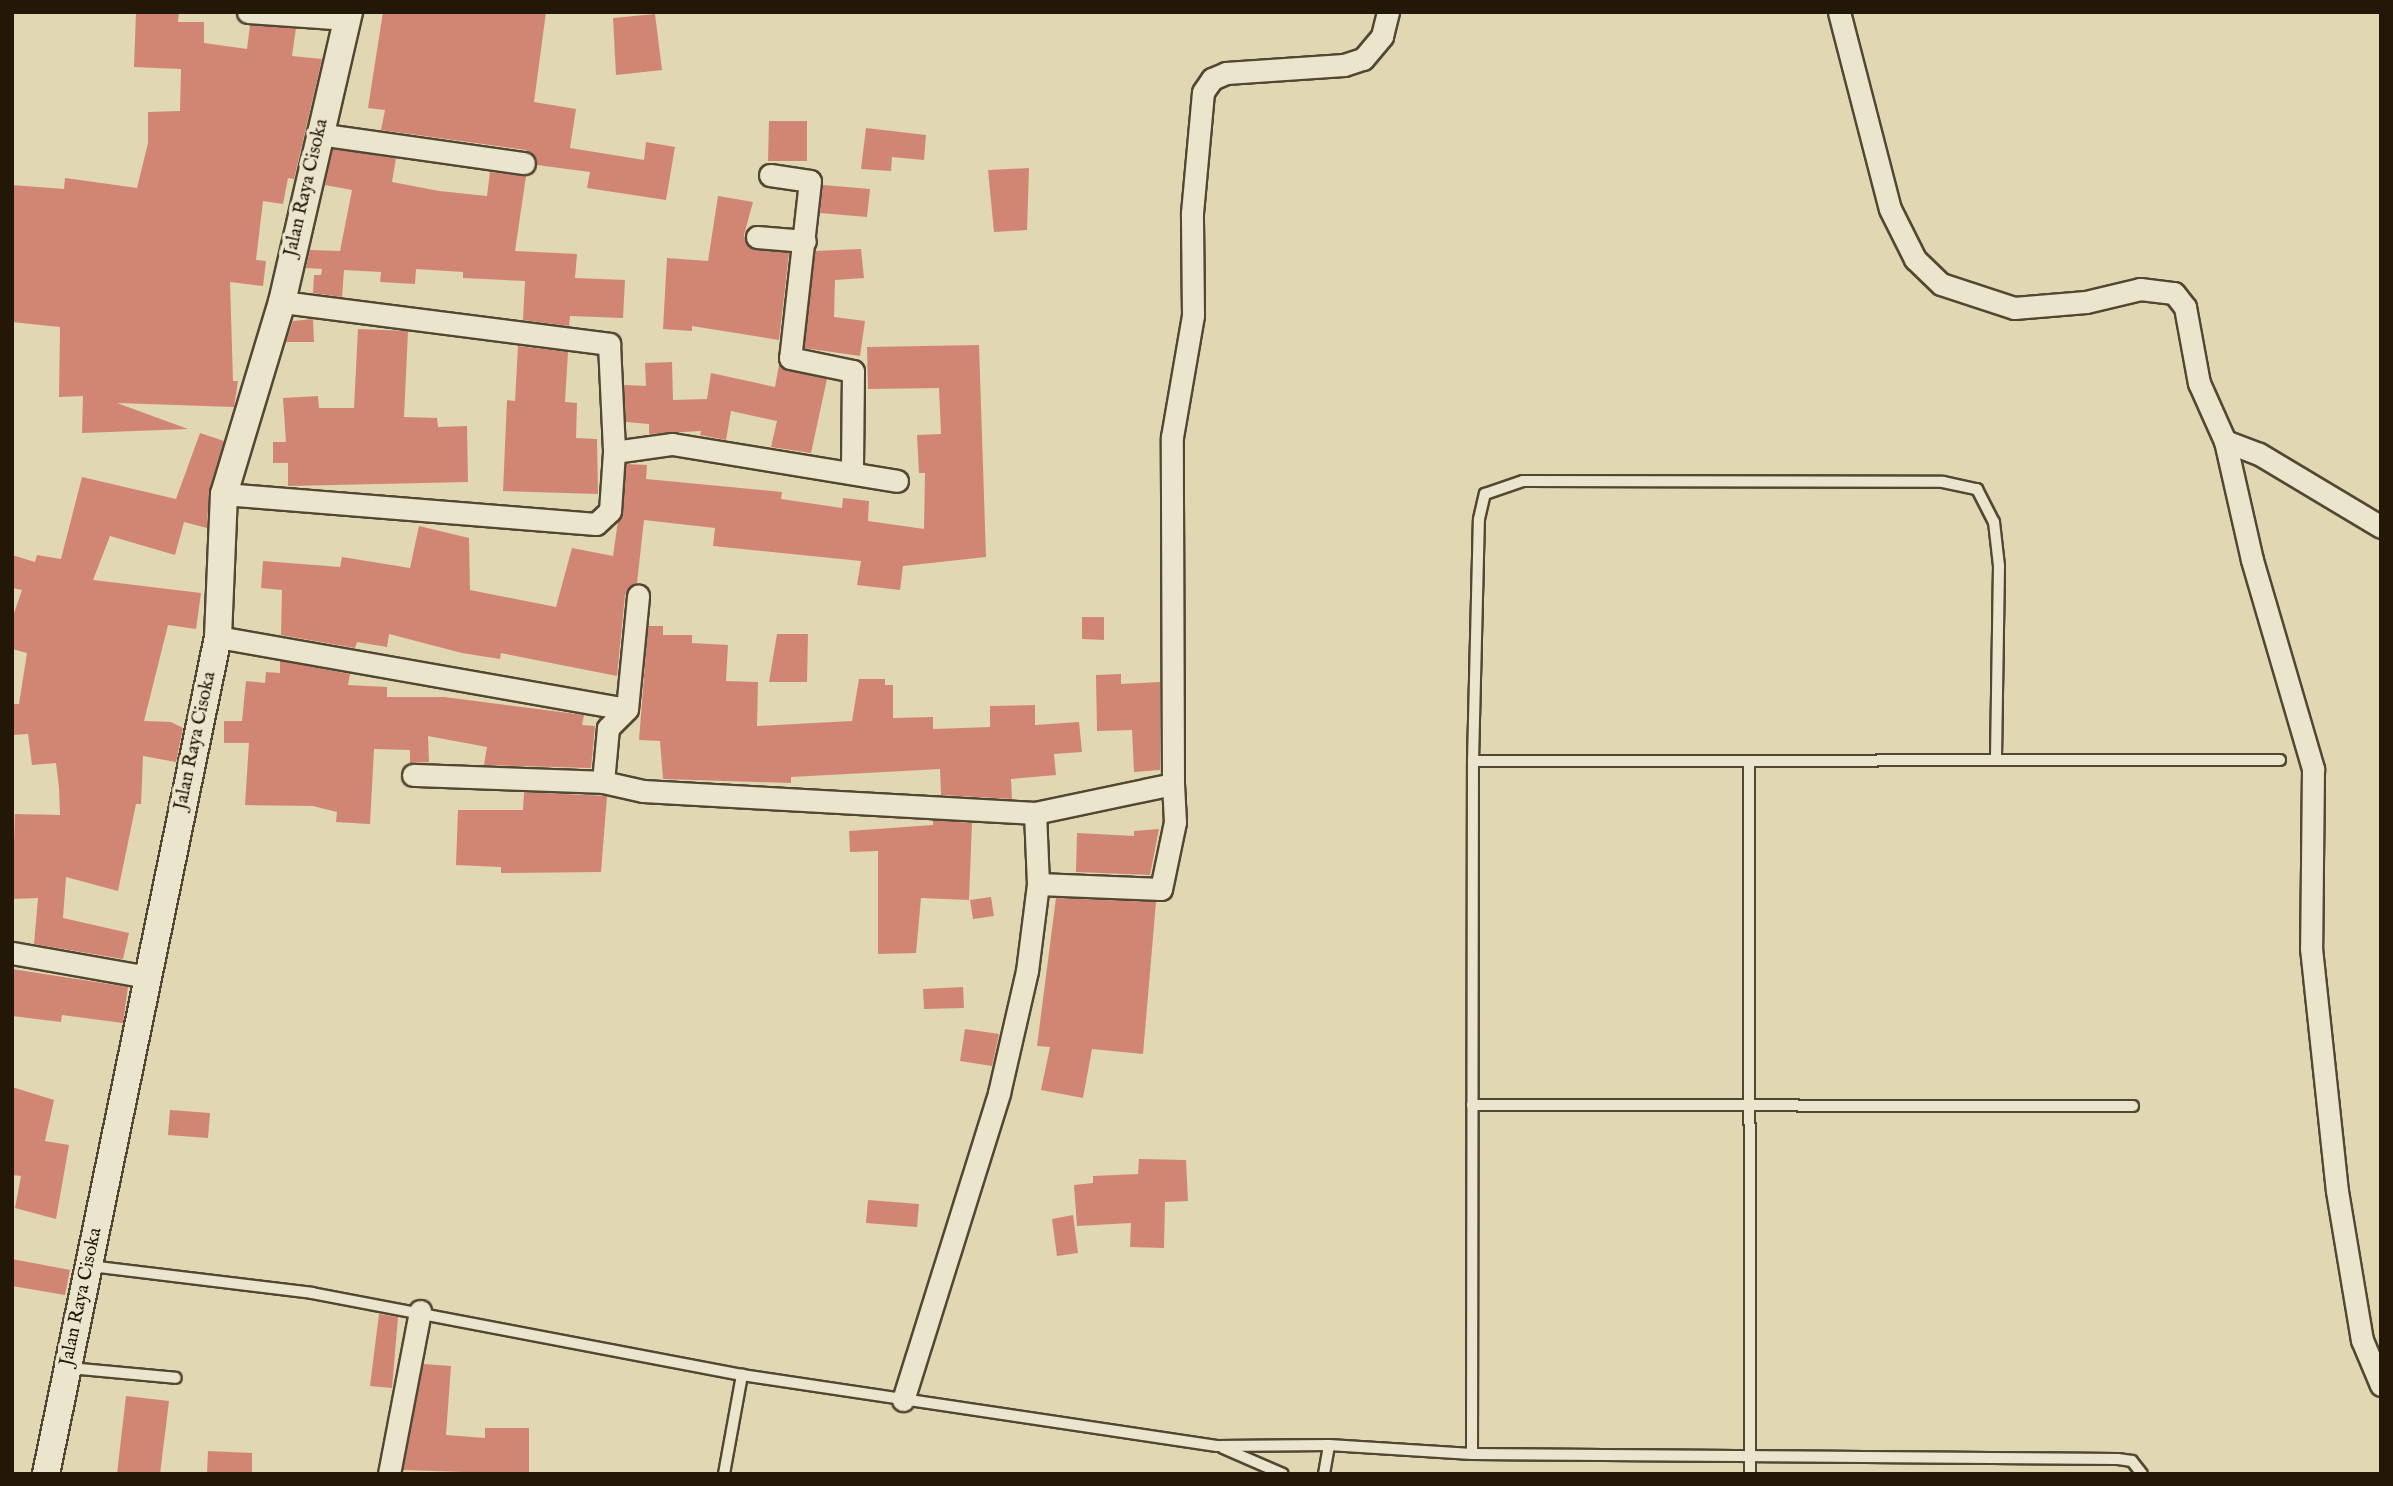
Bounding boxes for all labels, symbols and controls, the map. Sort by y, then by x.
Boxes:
street label: Jalan Raya Cisoka [280,117,334,259]
street label: Jalan Raya Cisoka [170,670,222,812]
street label: Jalan Raya Cisoka [56,1226,108,1368]

